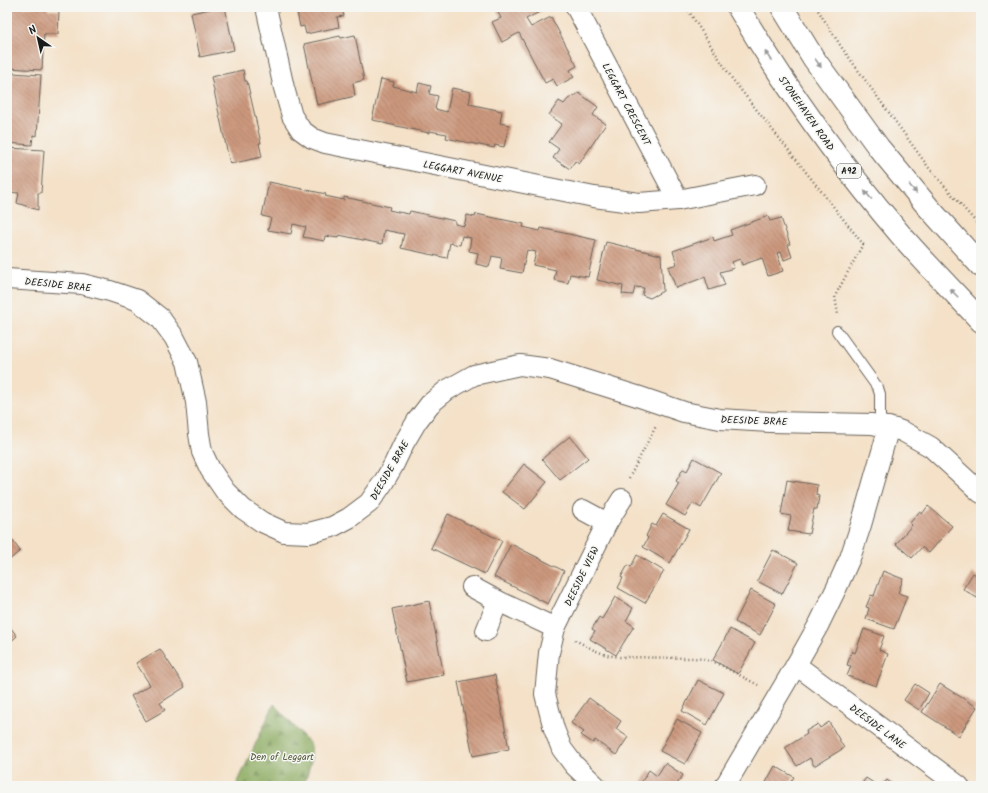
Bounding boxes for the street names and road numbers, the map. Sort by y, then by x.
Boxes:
street label: LEGGART CRESCENT [598,60,655,150]
street label: STONEHAVEN ROAD [774,73,838,155]
street label: LEGGART AVENUE [422,156,505,188]
road number: A92 [837,164,861,178]
street label: DEESIDE BRAE [24,274,93,297]
street label: DEESIDE BRAE [720,412,789,430]
street label: DEESIDE BRAE [366,436,414,504]
street label: DEESIDE VIEW [560,544,603,609]
street label: DEESIDE LANE [846,700,910,754]

